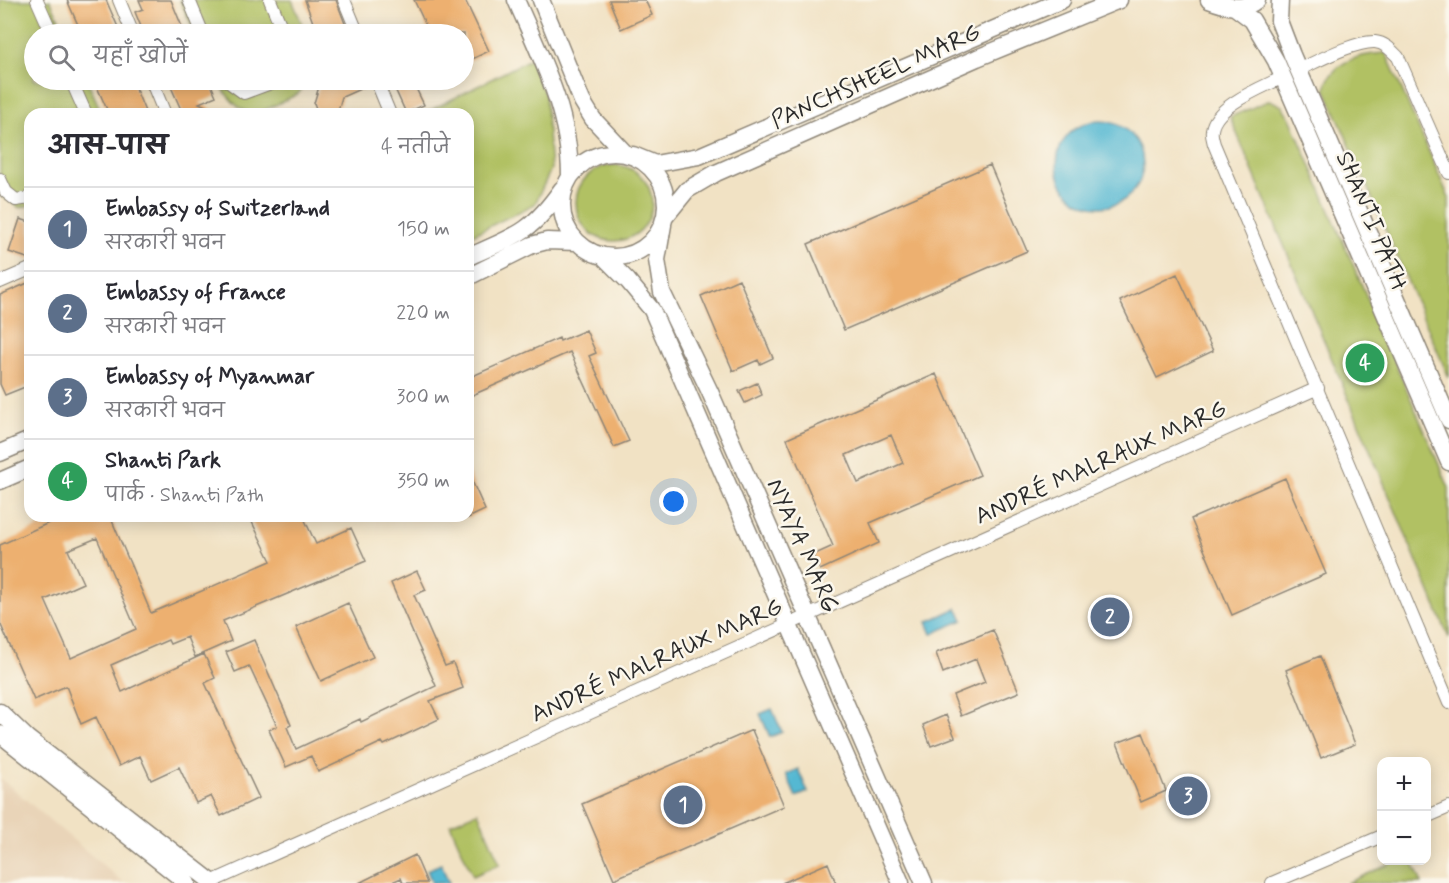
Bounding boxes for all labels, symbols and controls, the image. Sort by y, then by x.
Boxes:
street label: PANCHSHEEL MARG [767,17,985,137]
search box [24,24,474,90]
icon: search [45,41,78,74]
text: यहाँ खोजें [93,43,188,71]
text: आस-पास [48,130,168,164]
text: 4 नतीजे [381,134,450,161]
street label: SHANTI PATH [1328,147,1414,295]
text: Embassy of Switzerland [105,195,330,223]
text: 1 [63,216,72,243]
text: 150 m [397,216,450,243]
text: सरकारी भवन [105,230,225,257]
text: Embassy of France [105,279,286,307]
text: 2 [63,300,72,327]
text: 220 m [396,300,450,327]
text: सरकारी भवन [105,314,225,341]
pin: 4 [1346,340,1384,386]
text: Embassy of Myanmar [105,363,314,391]
text: 3 [63,384,72,411]
text: 300 m [396,384,450,411]
street label: ANDRÉ MALRAUX MARG [969,392,1232,533]
text: सरकारी भवन [105,398,225,425]
text: Shanti Park [105,447,221,475]
text: 4 [62,468,73,495]
text: 350 m [397,468,450,495]
street label: NYAYA MARG [759,474,845,618]
text: पार्क · Shanti Path [105,482,264,509]
your location [659,487,688,516]
street label: ANDRÉ MALRAUX MARG [525,590,788,731]
pin: 2 [1090,594,1130,640]
map controls [1377,757,1431,865]
button: + [1377,757,1431,811]
pin: 3 [1168,774,1208,818]
pin: 1 [664,782,702,828]
button: − [1377,811,1431,865]

